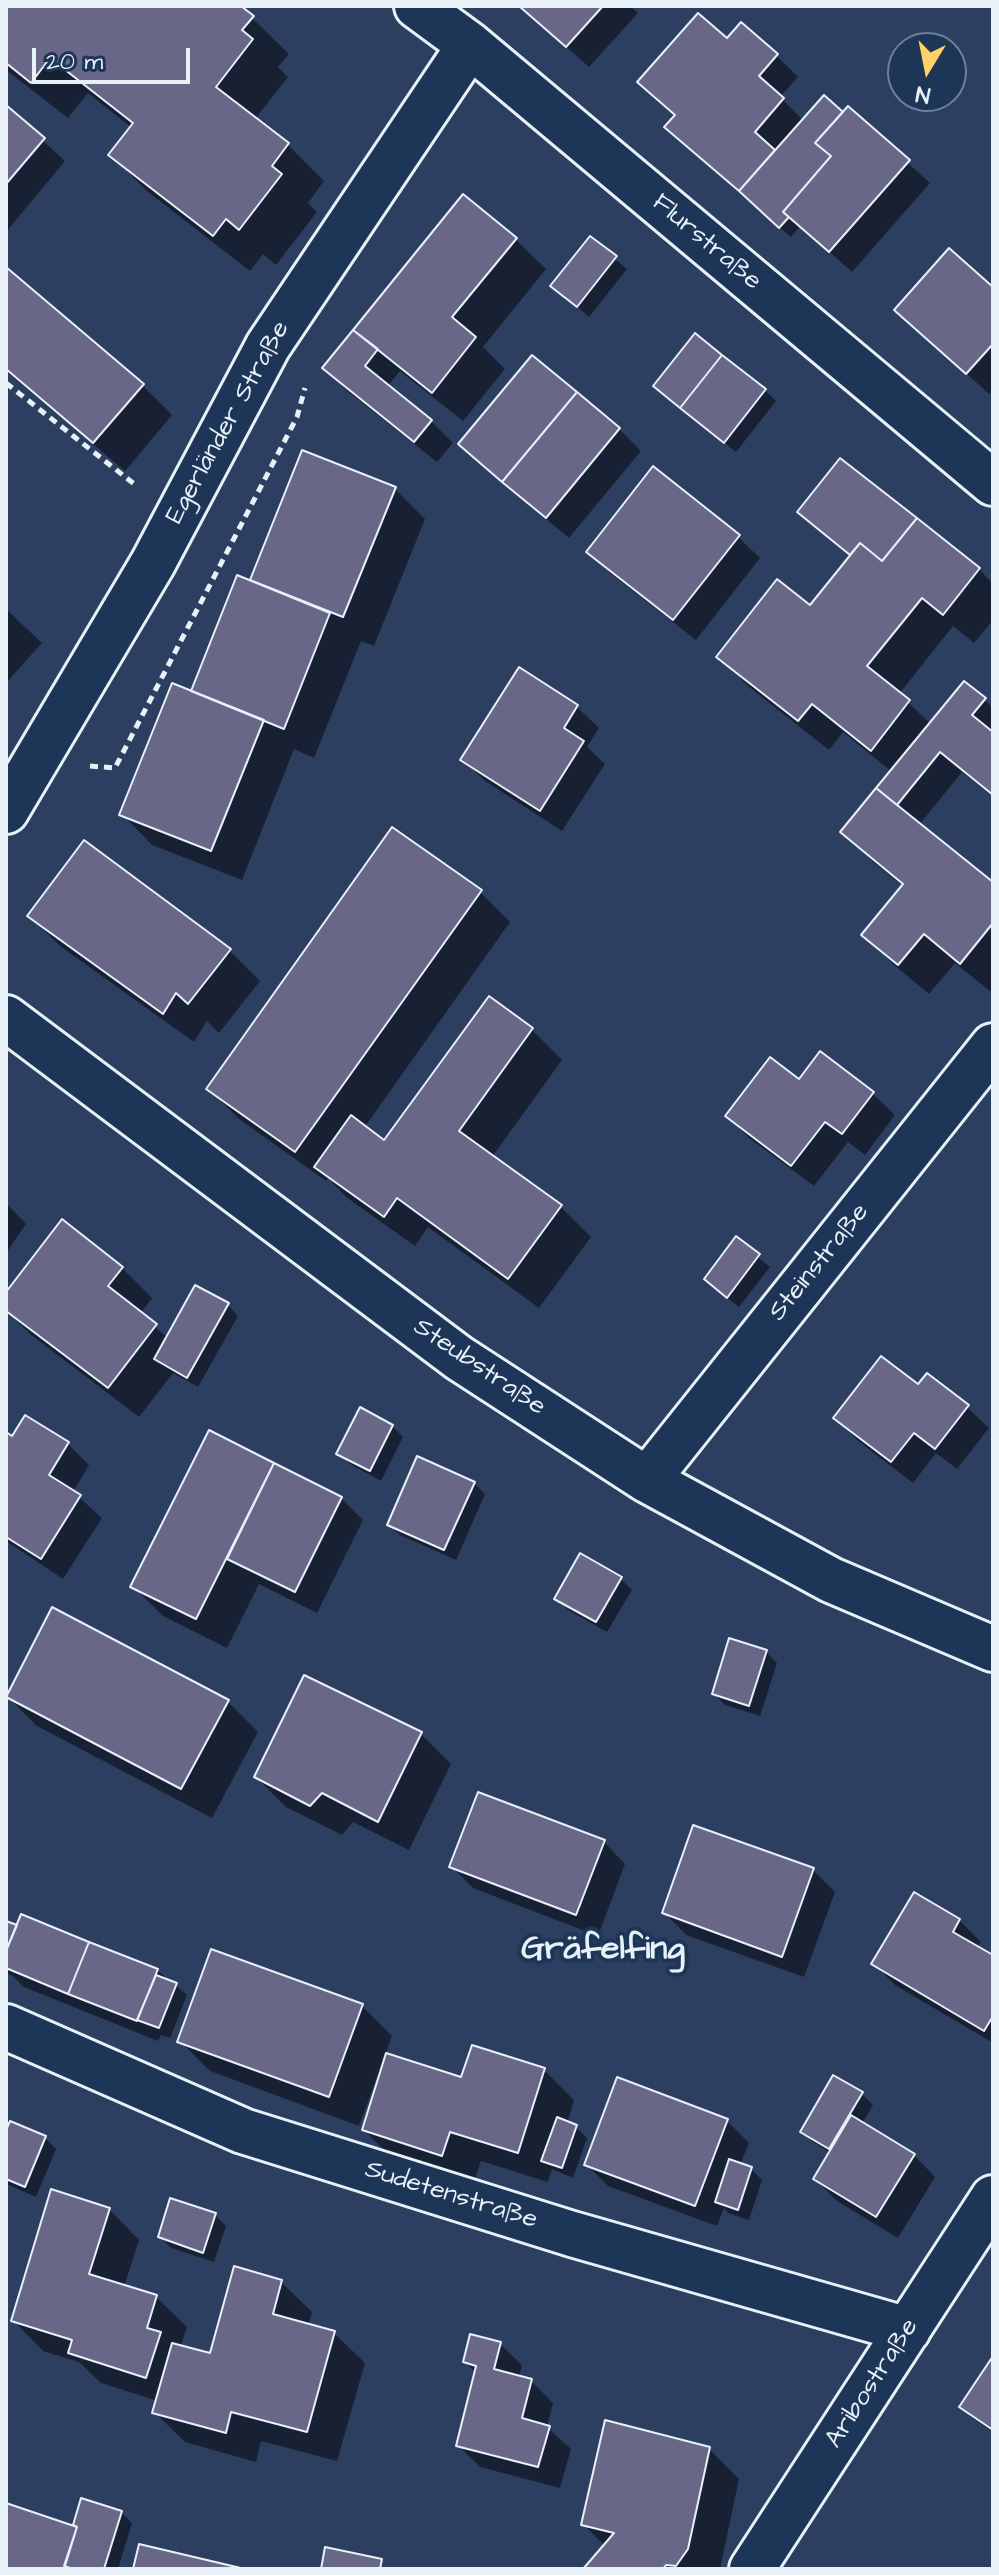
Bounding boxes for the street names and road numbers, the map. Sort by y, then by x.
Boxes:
street label: Flurstraße [645,188,767,298]
street label: Egerländer Straße [160,316,298,530]
street label: Steinstraße [763,1198,877,1328]
street label: Steubstraße [407,1312,551,1424]
street label: Sudetenstraße [361,2155,541,2237]
street label: Aribostraße [820,2314,926,2454]

